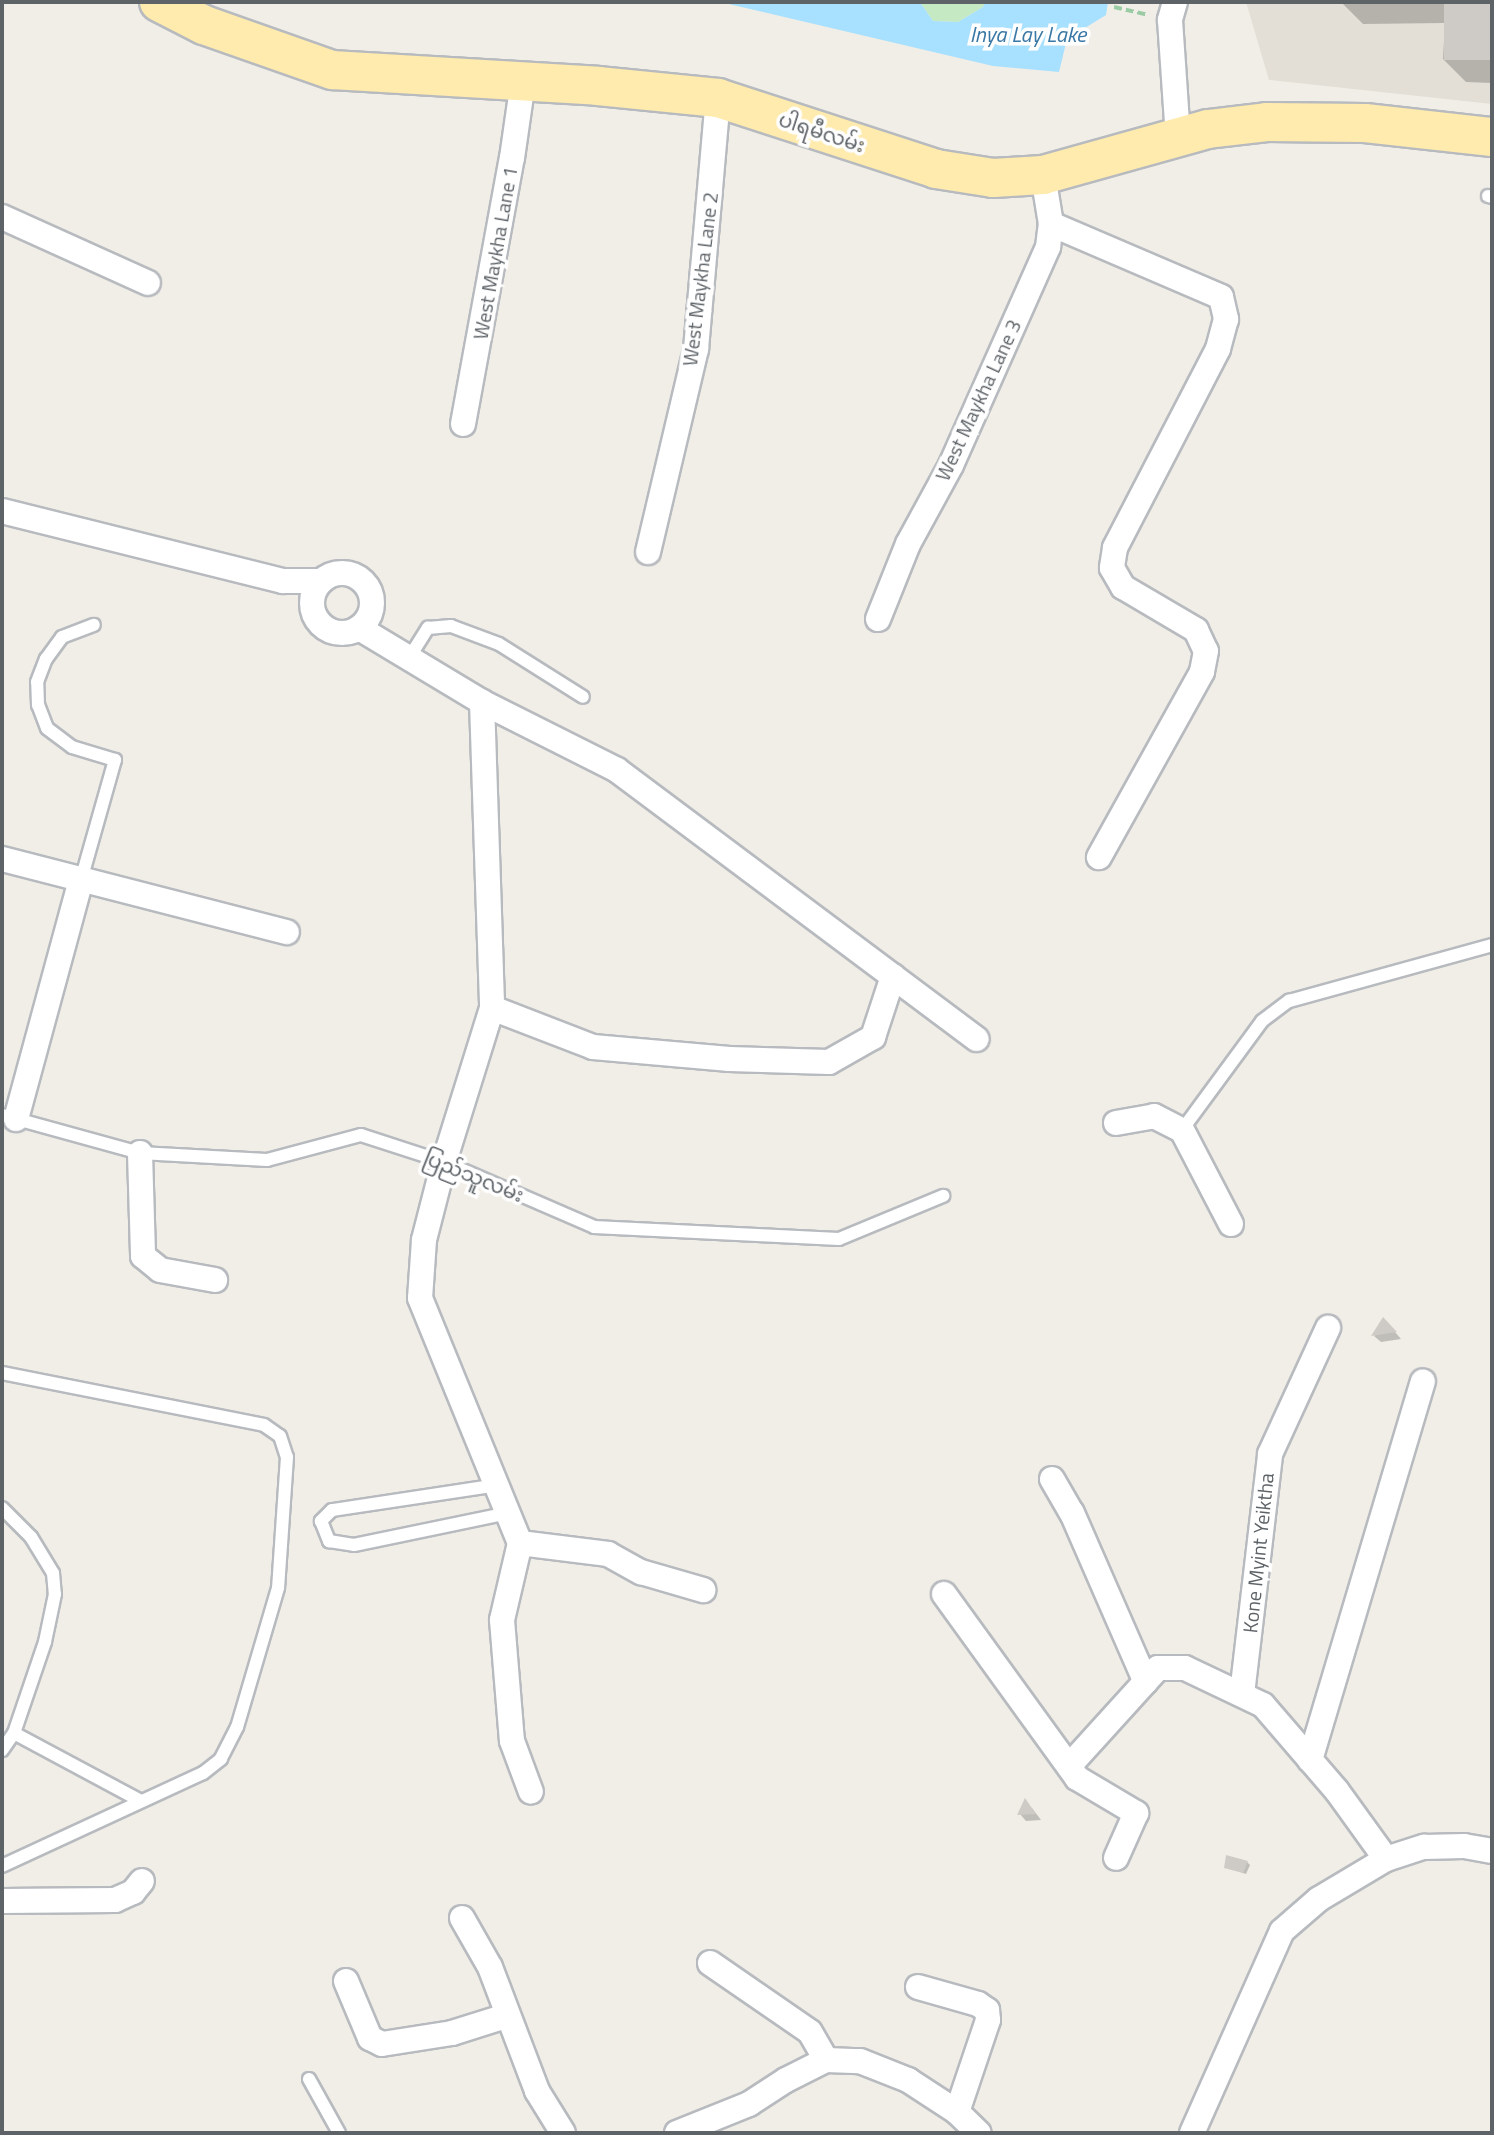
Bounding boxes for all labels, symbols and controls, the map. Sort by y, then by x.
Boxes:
water label: Inya Lay Lake [970,22,1086,48]
street label: ပါရမီလမ်း [776,107,868,157]
street label: West Maykha Lane 1 [468,165,522,341]
street label: West Maykha Lane 2 [677,191,723,367]
street label: West Maykha Lane 3 [930,315,1026,485]
street label: ပြည်သူလမ်း [420,1145,528,1207]
street label: Kone Myint Yeiktha [1238,1472,1278,1634]

